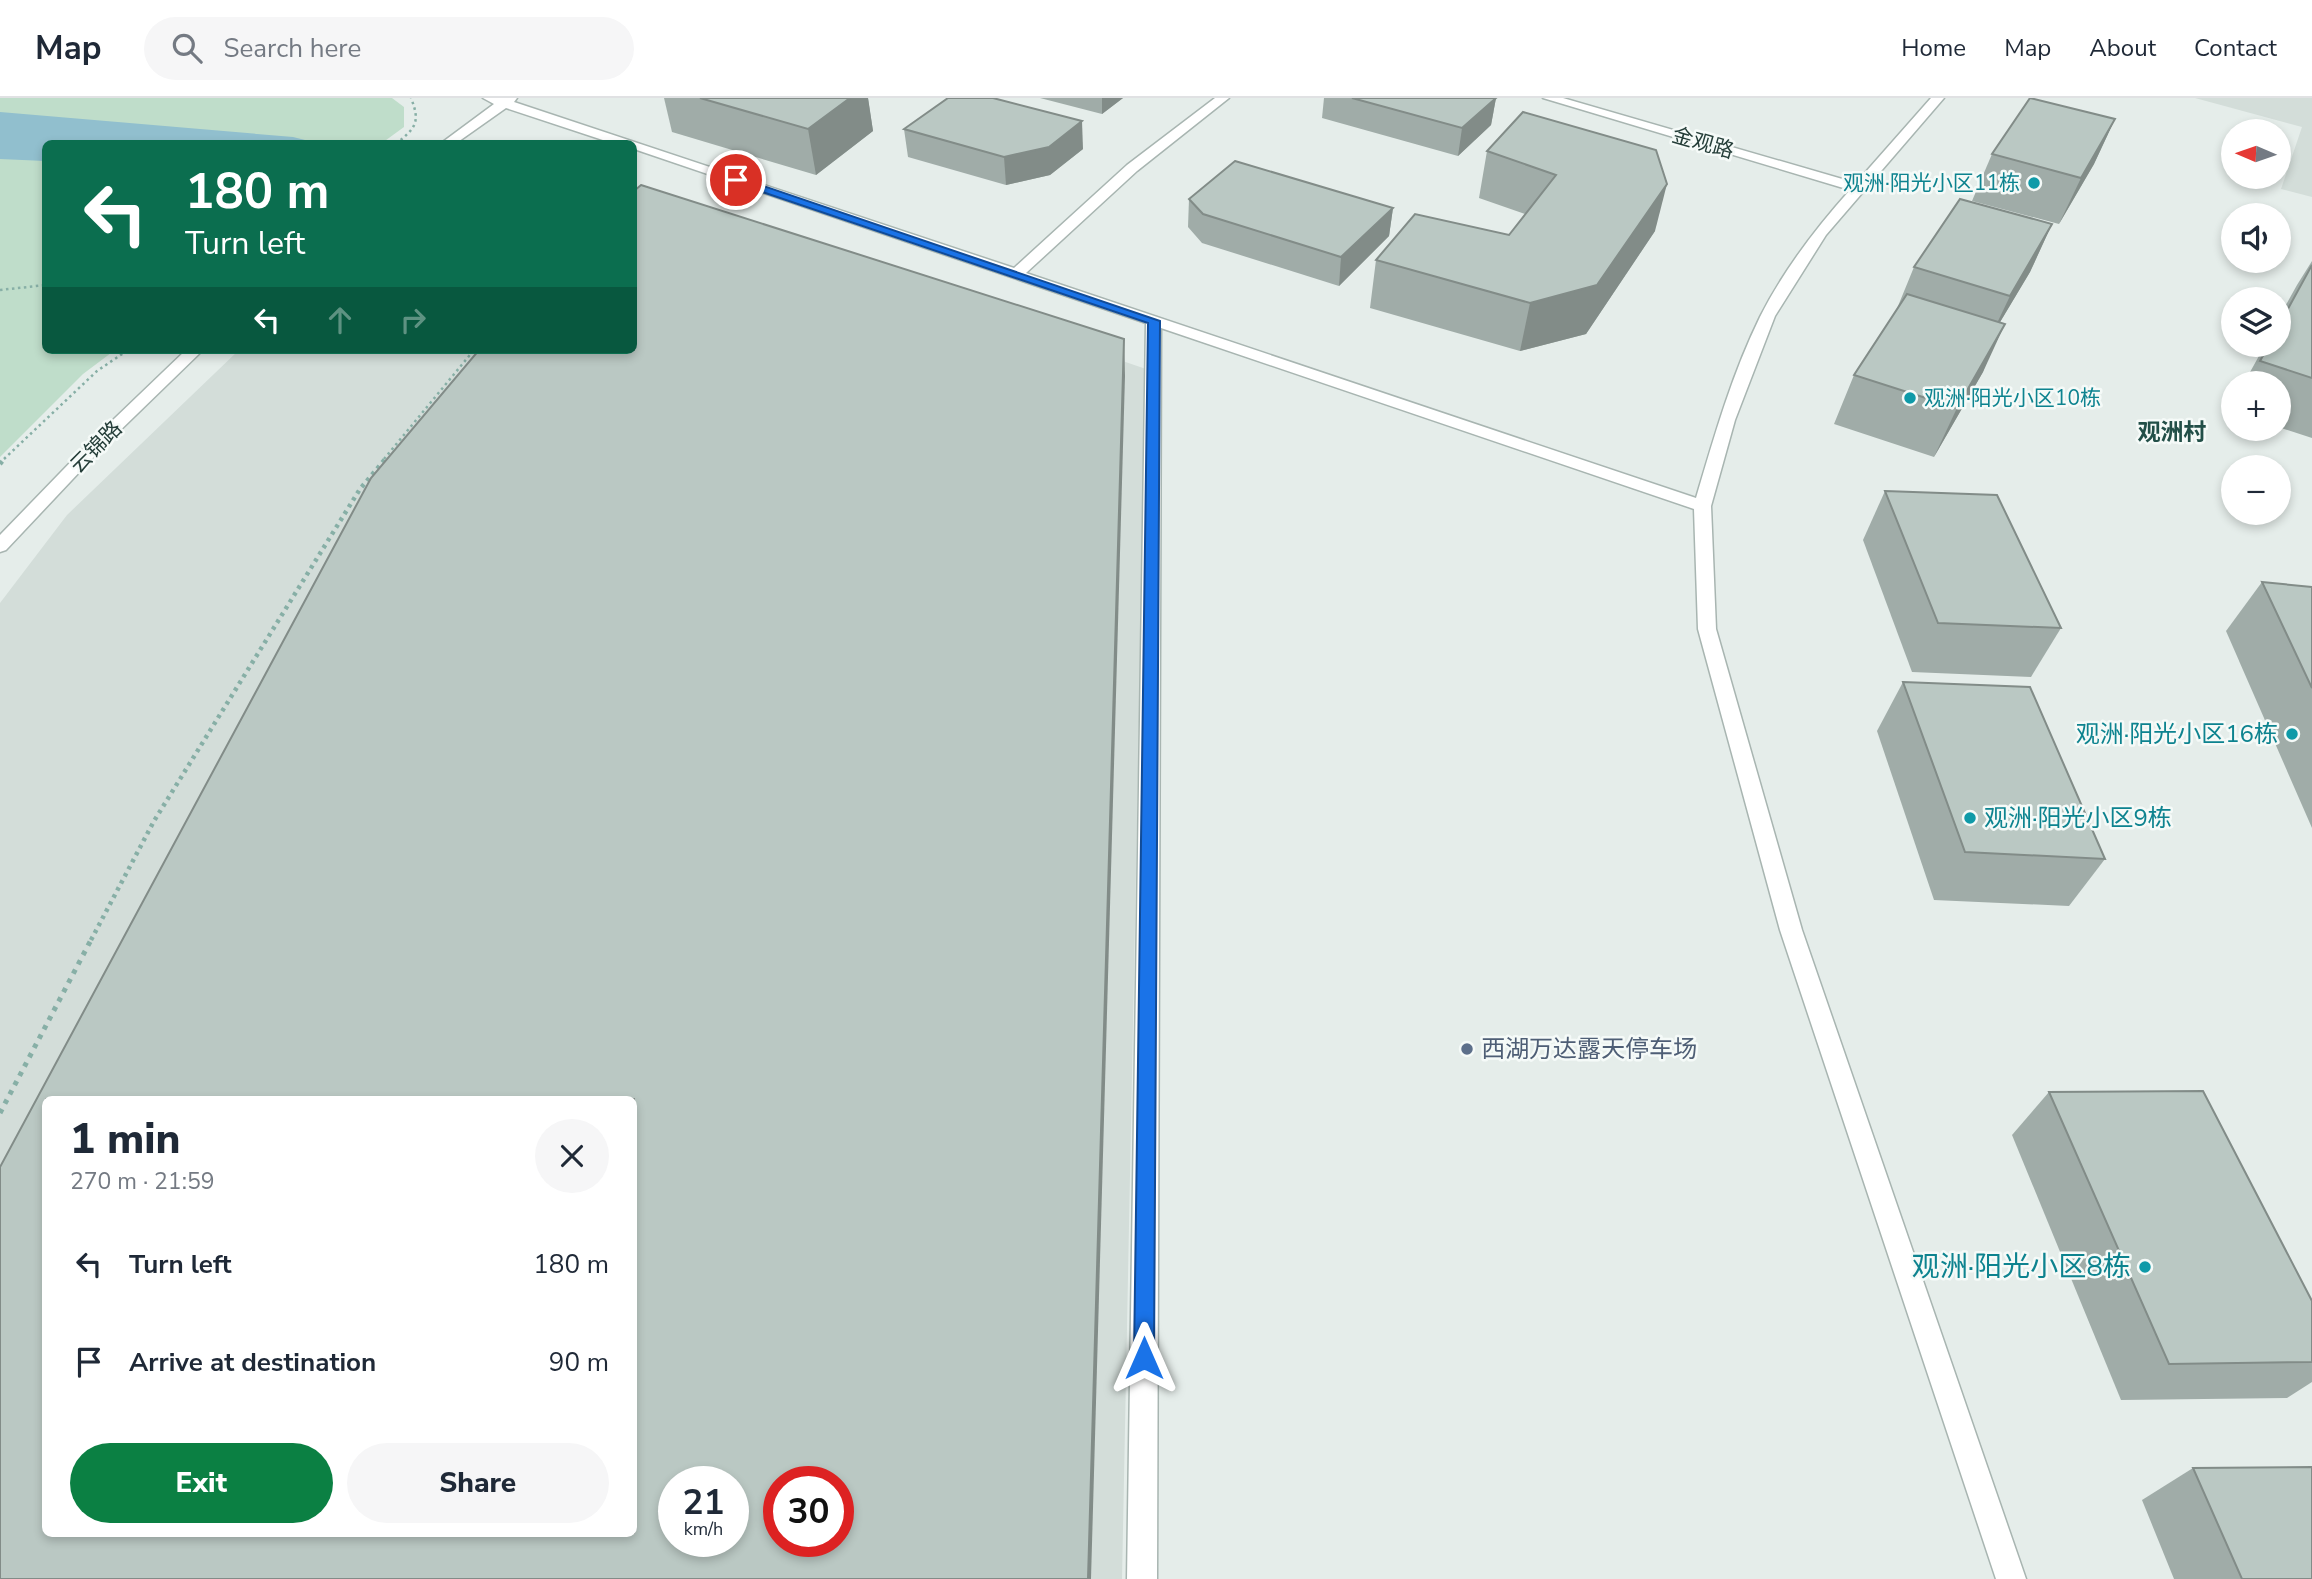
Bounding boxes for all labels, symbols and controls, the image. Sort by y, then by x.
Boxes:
search box [144,17,634,80]
text: Map [35,26,102,71]
icon: search [168,29,206,67]
text: Search here [224,31,361,66]
text: Home [1901,32,1966,64]
text: Map [2004,32,2051,64]
text: About [2089,32,2156,64]
text: Contact [2194,32,2277,64]
north arrow [2221,119,2291,189]
map controls [2221,119,2291,525]
street label: 金观路 [1669,121,1737,165]
pin [706,150,766,210]
text: 180 m [185,158,329,225]
icon: arrive [717,161,755,199]
icon: left [70,168,161,259]
place label: 观洲·阳光小区11栋 [1843,169,2020,197]
marker: 观洲·阳光小区11栋 [2026,175,2042,191]
button: sound [2221,203,2291,273]
text: Turn left [185,222,305,265]
button: layers [2221,287,2291,357]
icon: left [248,301,286,339]
icon: ahead [321,301,359,339]
icon: right [394,301,432,339]
button: + [2221,371,2291,441]
place label: 观洲·阳光小区10栋 [1924,384,2101,412]
marker: 观洲·阳光小区10栋 [1902,390,1918,406]
street label: 云锦路 [64,415,128,479]
district label: 观洲村 [2138,417,2207,448]
button: − [2221,455,2291,525]
place label: 观洲·阳光小区16栋 [2076,718,2278,750]
marker: 观洲·阳光小区16栋 [2284,726,2300,742]
place label: 观洲·阳光小区9栋 [1984,802,2172,834]
marker: 观洲·阳光小区9栋 [1962,810,1978,826]
place label: 西湖万达露天停车场 [1481,1033,1697,1065]
marker: 西湖万达露天停车场 [1459,1041,1475,1057]
text: 1 min [70,1111,180,1168]
button: close [535,1119,609,1193]
text: 270 m · 21:59 [70,1166,215,1197]
icon: left [70,1245,108,1283]
text: Turn left [129,1247,232,1282]
text: 180 m [533,1247,609,1282]
place label: 观洲·阳光小区8栋 [1912,1248,2131,1286]
marker: 观洲·阳光小区8栋 [2137,1259,2153,1275]
position arrow [1107,1321,1181,1395]
icon: arrive [70,1343,108,1381]
text: Arrive at destination [129,1345,376,1380]
text: 90 m [549,1345,609,1380]
button: Exit [70,1443,333,1523]
button: Share [347,1443,609,1523]
speed limit sign: 30 [763,1466,854,1557]
text: 21 [682,1479,725,1526]
text: km/h [684,1517,723,1541]

